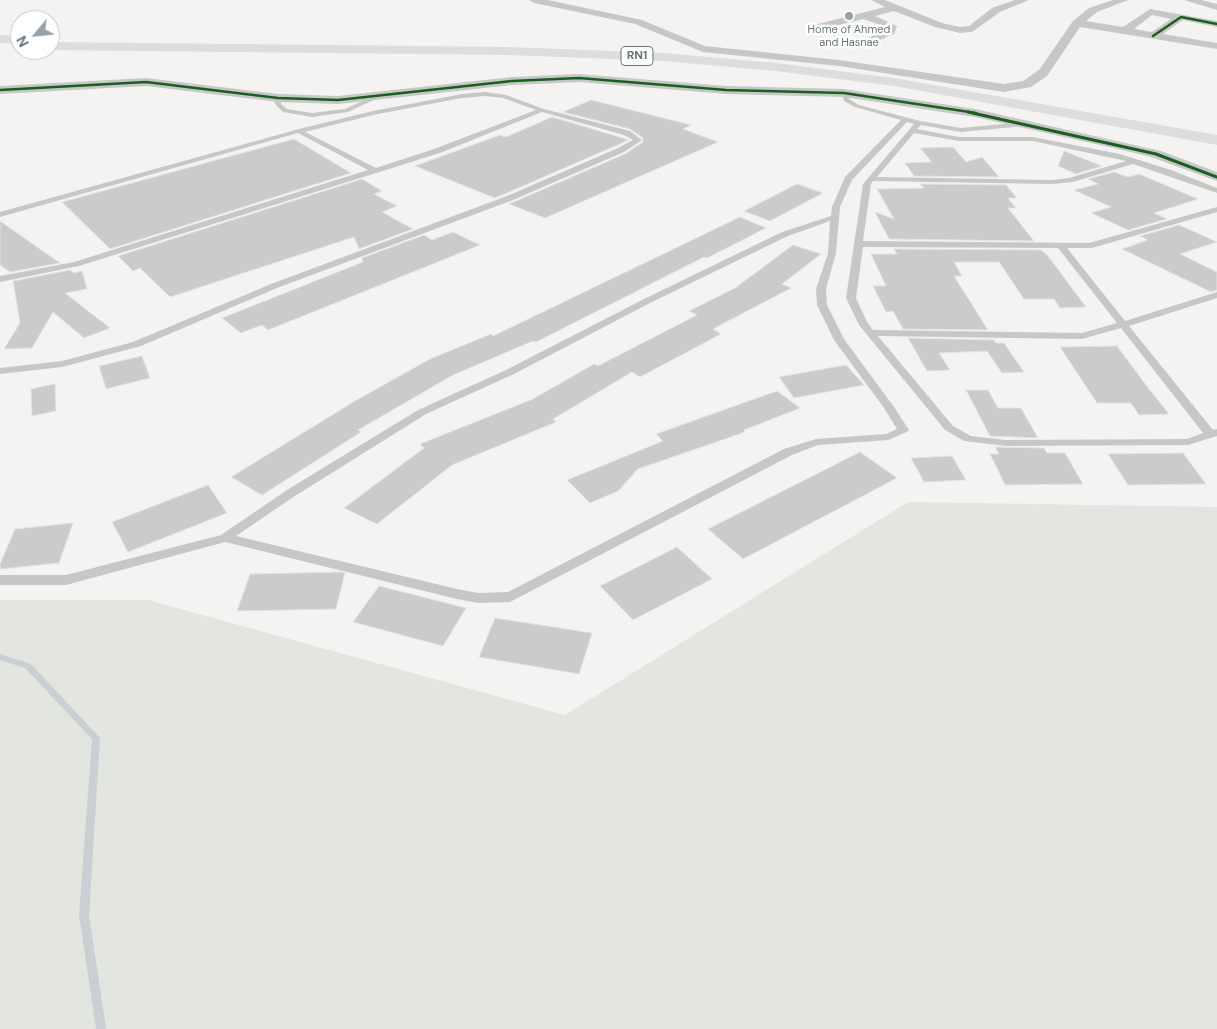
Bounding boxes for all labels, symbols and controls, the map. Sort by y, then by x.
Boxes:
north arrow [10,10,60,60]
marker: Home of Ahmed and Hasnae [843,10,855,22]
place label: Home of Ahmed and Hasnae [808,23,890,49]
text: N [12,33,33,50]
road number: RN1 [621,46,653,66]

